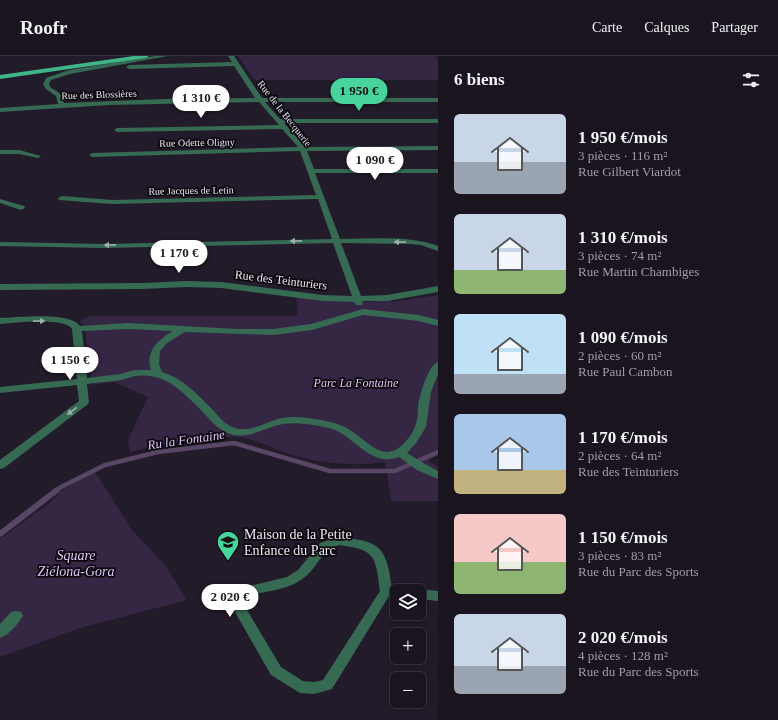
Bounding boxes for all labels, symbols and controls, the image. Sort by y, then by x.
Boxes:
text: Roofr [20,17,67,38]
text: Carte [592,20,622,35]
text: Calques [644,20,689,35]
text: Partager [711,20,758,35]
icon: filters [740,69,762,91]
text: 6 biens [454,70,505,89]
street label: Rue de la Becquerie [255,78,314,149]
pin: 1 950 € [322,78,396,112]
text: 1 950 € [340,83,379,98]
pin: 1 310 € [164,85,238,119]
street label: Rue des Blossières [61,88,137,101]
text: 1 310 € [182,90,221,105]
text: 1 950 €/mois [578,128,668,147]
icon: home [486,130,534,178]
street label: Rue Odette Oligny [159,136,235,149]
pin: 1 090 € [338,147,412,181]
text: 3 pièces · 116 m² [578,148,667,163]
text: 1 090 € [356,152,395,167]
text: Rue Gilbert Viardot [578,164,681,179]
street label: Rue Jacques de Letin [148,184,234,197]
text: 1 310 €/mois [578,228,668,247]
icon: home [486,230,534,278]
one-way arrow [290,238,302,245]
one-way arrow [393,239,406,245]
pin: 1 170 € [142,240,216,274]
one-way arrow [104,242,116,249]
text: 1 170 € [160,245,199,260]
text: 3 pièces · 74 m² [578,248,661,263]
text: Rue Martin Chambiges [578,264,699,279]
street label: Rue des Teinturiers [234,267,328,293]
one-way arrow [33,317,45,324]
text: 1 090 €/mois [578,328,668,347]
icon: home [486,330,534,378]
pin: 1 150 € [33,347,107,381]
text: 2 pièces · 60 m² [578,348,661,363]
text: 1 150 € [51,352,90,367]
text: Rue Paul Cambon [578,364,673,379]
park label: Parc La Fontaine [313,376,399,390]
one-way arrow [66,407,77,415]
water label: Ru la Fontaine [145,427,226,452]
text: 1 170 €/mois [578,428,668,447]
icon: home [486,430,534,478]
text: 2 pièces · 64 m² [578,448,661,463]
text: Rue des Teinturiers [578,464,679,479]
place label: Maison de la Petite Enfance du Parc [244,527,352,558]
text: 1 150 €/mois [578,528,668,547]
school or university icon: Maison de la Petite Enfance du Parc [215,529,241,562]
icon: home [486,530,534,578]
park label: Square Ziélona-Gora [38,548,115,579]
text: 3 pièces · 83 m² [578,548,661,563]
text: Rue du Parc des Sports [578,564,699,579]
pin: 2 020 € [193,584,267,618]
map controls [390,584,426,708]
button: layers [390,584,426,620]
text: 2 020 € [211,589,250,604]
button: + [390,628,426,664]
text: 2 020 €/mois [578,628,668,647]
icon: home [486,630,534,678]
text: 4 pièces · 128 m² [578,648,668,663]
text: Rue du Parc des Sports [578,664,699,679]
button: − [390,672,426,708]

